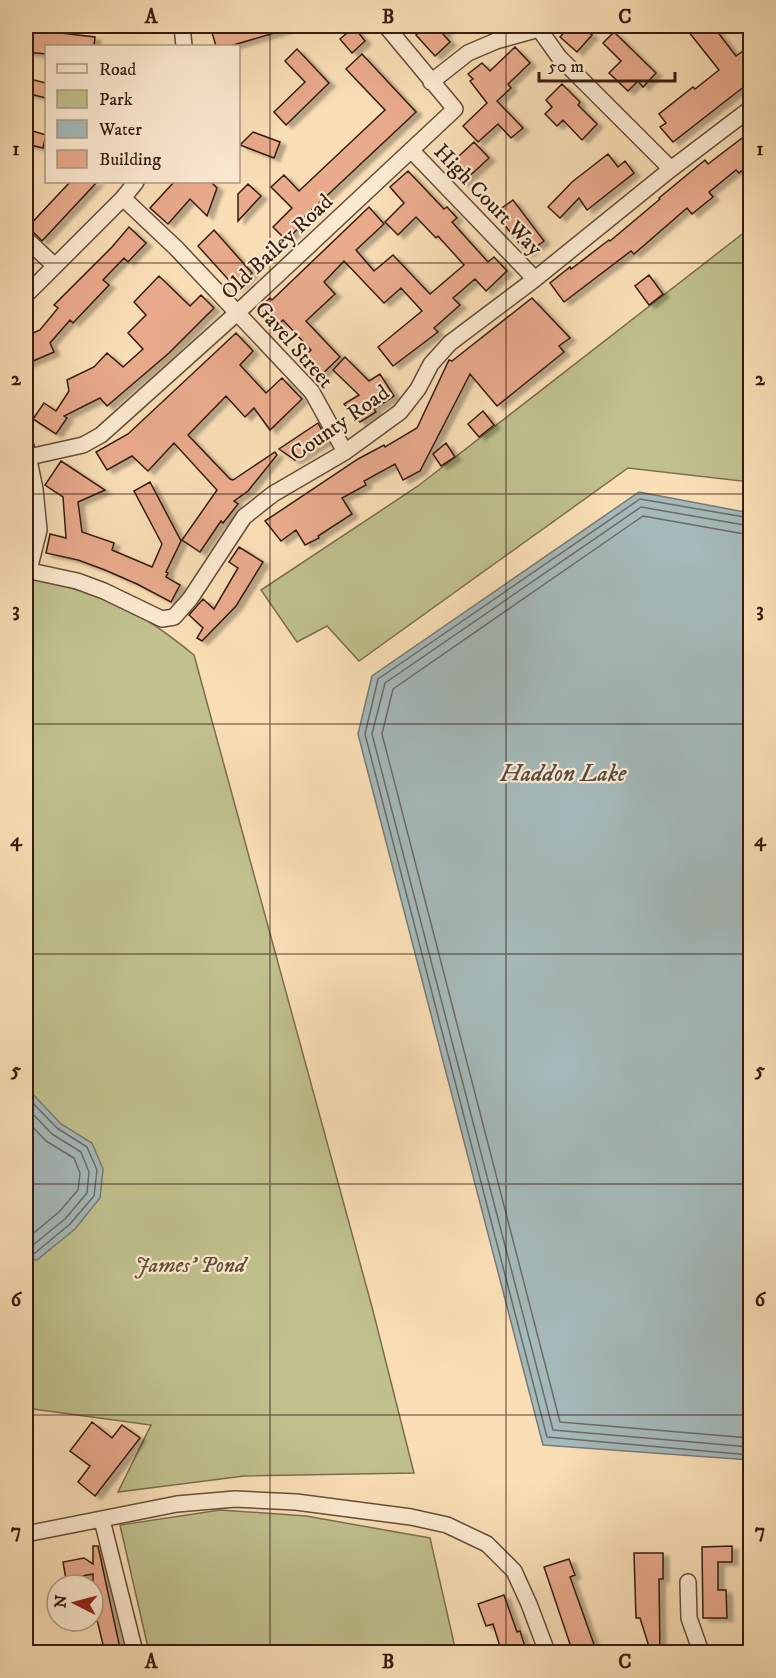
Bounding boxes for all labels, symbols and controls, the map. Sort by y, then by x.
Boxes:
text: A [144,5,159,30]
text: B [382,5,394,30]
text: C [618,5,632,30]
legend [45,45,240,183]
scale bar [539,45,676,83]
text: 50 m [548,56,584,78]
text: Road [99,59,136,81]
text: Park [99,89,133,111]
text: Water [98,119,142,141]
text: 1 [12,137,20,162]
text: 1 [756,137,764,162]
street label: High Court Way [428,138,549,262]
text: Building [99,149,161,171]
street label: Old Bailey Road [216,188,339,306]
street label: Gavel Street [249,296,339,394]
text: 2 [11,367,22,392]
text: 2 [755,367,766,392]
street label: County Road [285,379,395,467]
text: 3 [12,598,20,623]
text: 3 [756,598,764,623]
water label: Haddon Lake [499,759,627,789]
text: 4 [10,828,23,853]
text: 4 [754,828,767,853]
text: 5 [10,1058,21,1083]
text: 5 [754,1058,765,1083]
park label: James' Pond [135,1252,249,1279]
text: 6 [11,1288,23,1313]
text: 6 [755,1288,767,1313]
text: 7 [11,1519,21,1544]
text: 7 [755,1519,765,1544]
north arrow [45,1573,105,1633]
text: N [50,1594,72,1609]
text: A [144,1650,159,1675]
text: B [382,1650,394,1675]
text: C [618,1650,632,1675]

